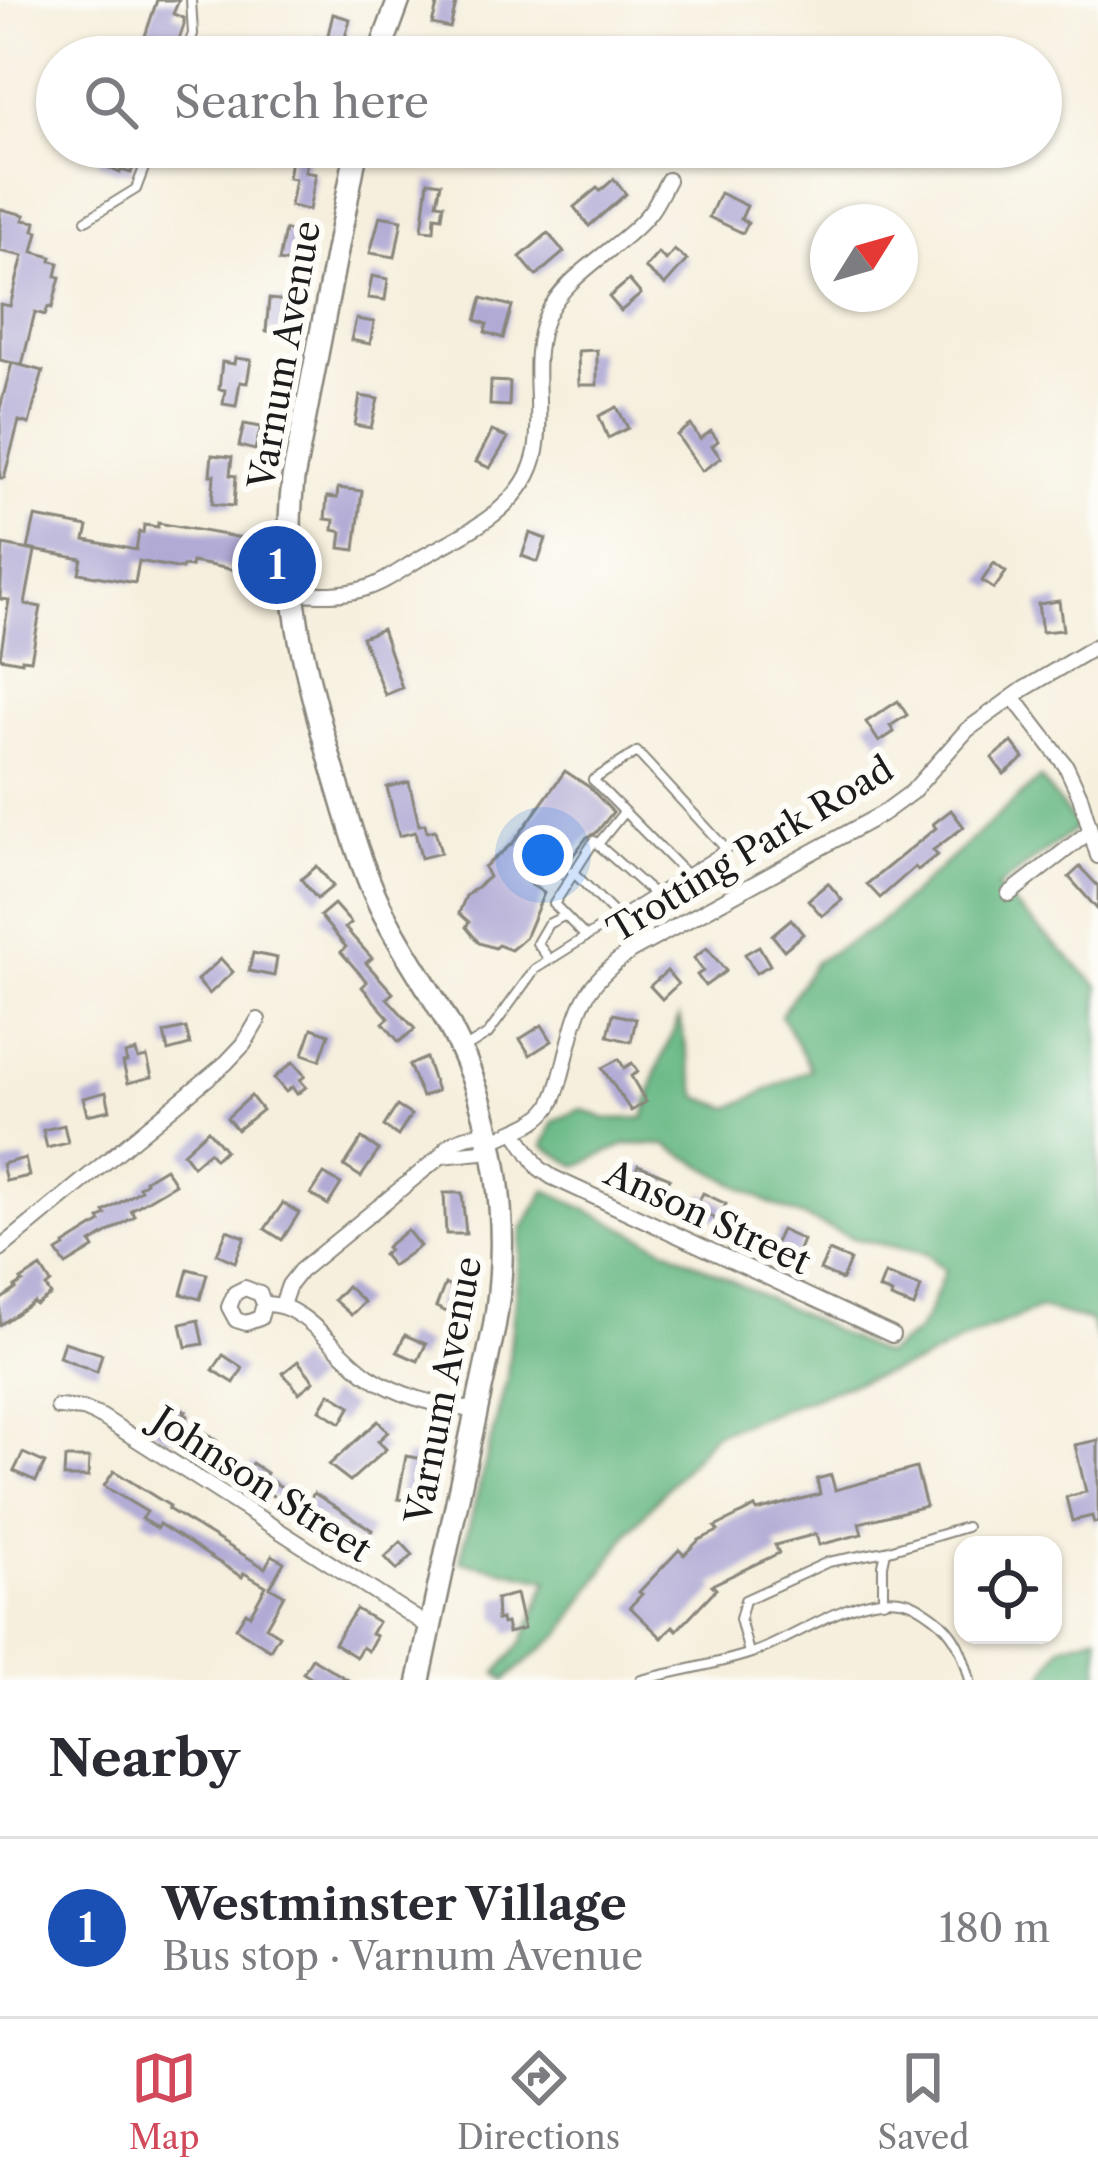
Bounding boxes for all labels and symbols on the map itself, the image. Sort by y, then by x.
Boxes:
north arrow [810,204,918,312]
street label: Varnum Avenue [239,218,329,493]
pin: 1 [238,520,316,610]
street label: Trotting Park Road [599,746,901,952]
your location [513,825,573,885]
street label: Anson Street [598,1150,818,1284]
street label: Varnum Avenue [395,1253,490,1528]
street label: Johnson Street [140,1394,380,1571]

